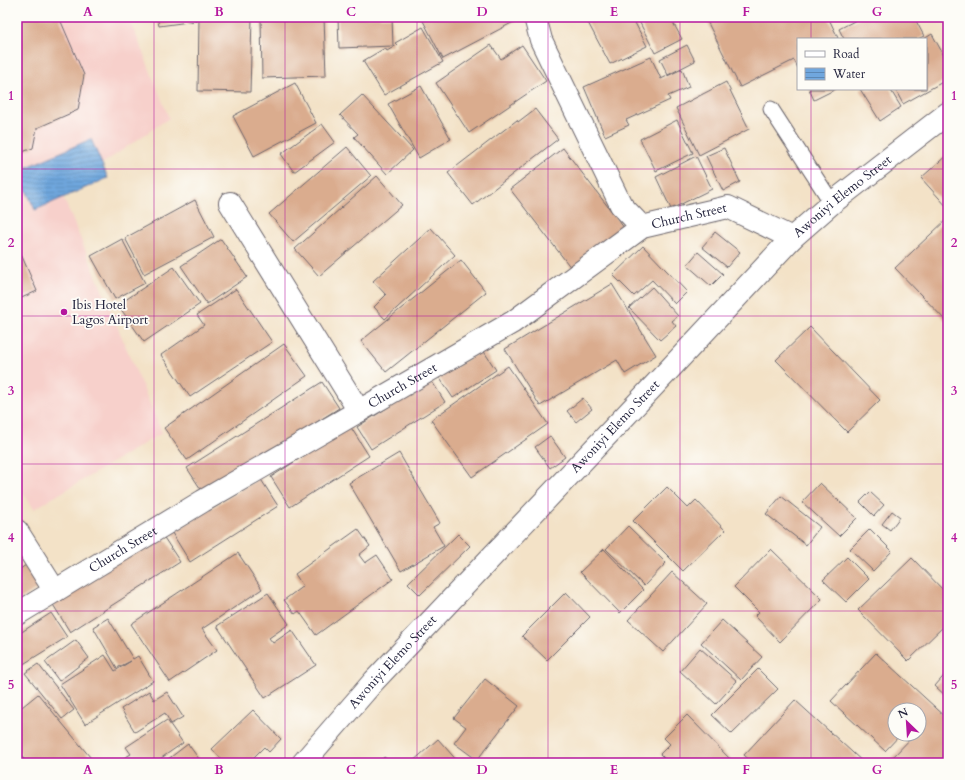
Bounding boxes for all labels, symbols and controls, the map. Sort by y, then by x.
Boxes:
text: A [83,3,93,21]
text: B [214,3,224,21]
text: C [346,3,356,21]
text: D [476,3,488,21]
text: E [610,3,618,21]
text: F [742,3,750,21]
text: G [872,3,883,21]
legend [797,38,927,90]
text: Road [833,46,860,62]
text: Water [832,66,866,82]
text: 1 [8,87,14,105]
text: 1 [951,87,957,105]
street label: Awoniyi Elemo Street [789,151,895,242]
street label: Church Street [649,199,728,234]
text: 2 [8,234,15,252]
text: 2 [951,234,958,252]
place label: Ibis Hotel Lagos Airport [72,296,148,329]
marker: Ibis Hotel Lagos Airport [59,307,69,317]
street label: Church Street [365,359,440,413]
street label: Awoniyi Elemo Street [567,376,664,477]
text: 3 [8,382,15,400]
text: 3 [951,382,958,400]
street label: Church Street [85,522,160,577]
text: 4 [8,529,15,547]
text: 4 [951,529,958,547]
street label: Awoniyi Elemo Street [345,611,441,713]
text: 5 [8,676,14,694]
text: 5 [951,676,957,694]
north arrow [887,702,927,742]
text: N [895,704,911,722]
text: A [83,761,93,779]
text: B [214,761,224,779]
text: C [346,761,356,779]
text: D [476,761,488,779]
text: E [610,761,618,779]
text: F [742,761,750,779]
text: G [872,761,883,779]

